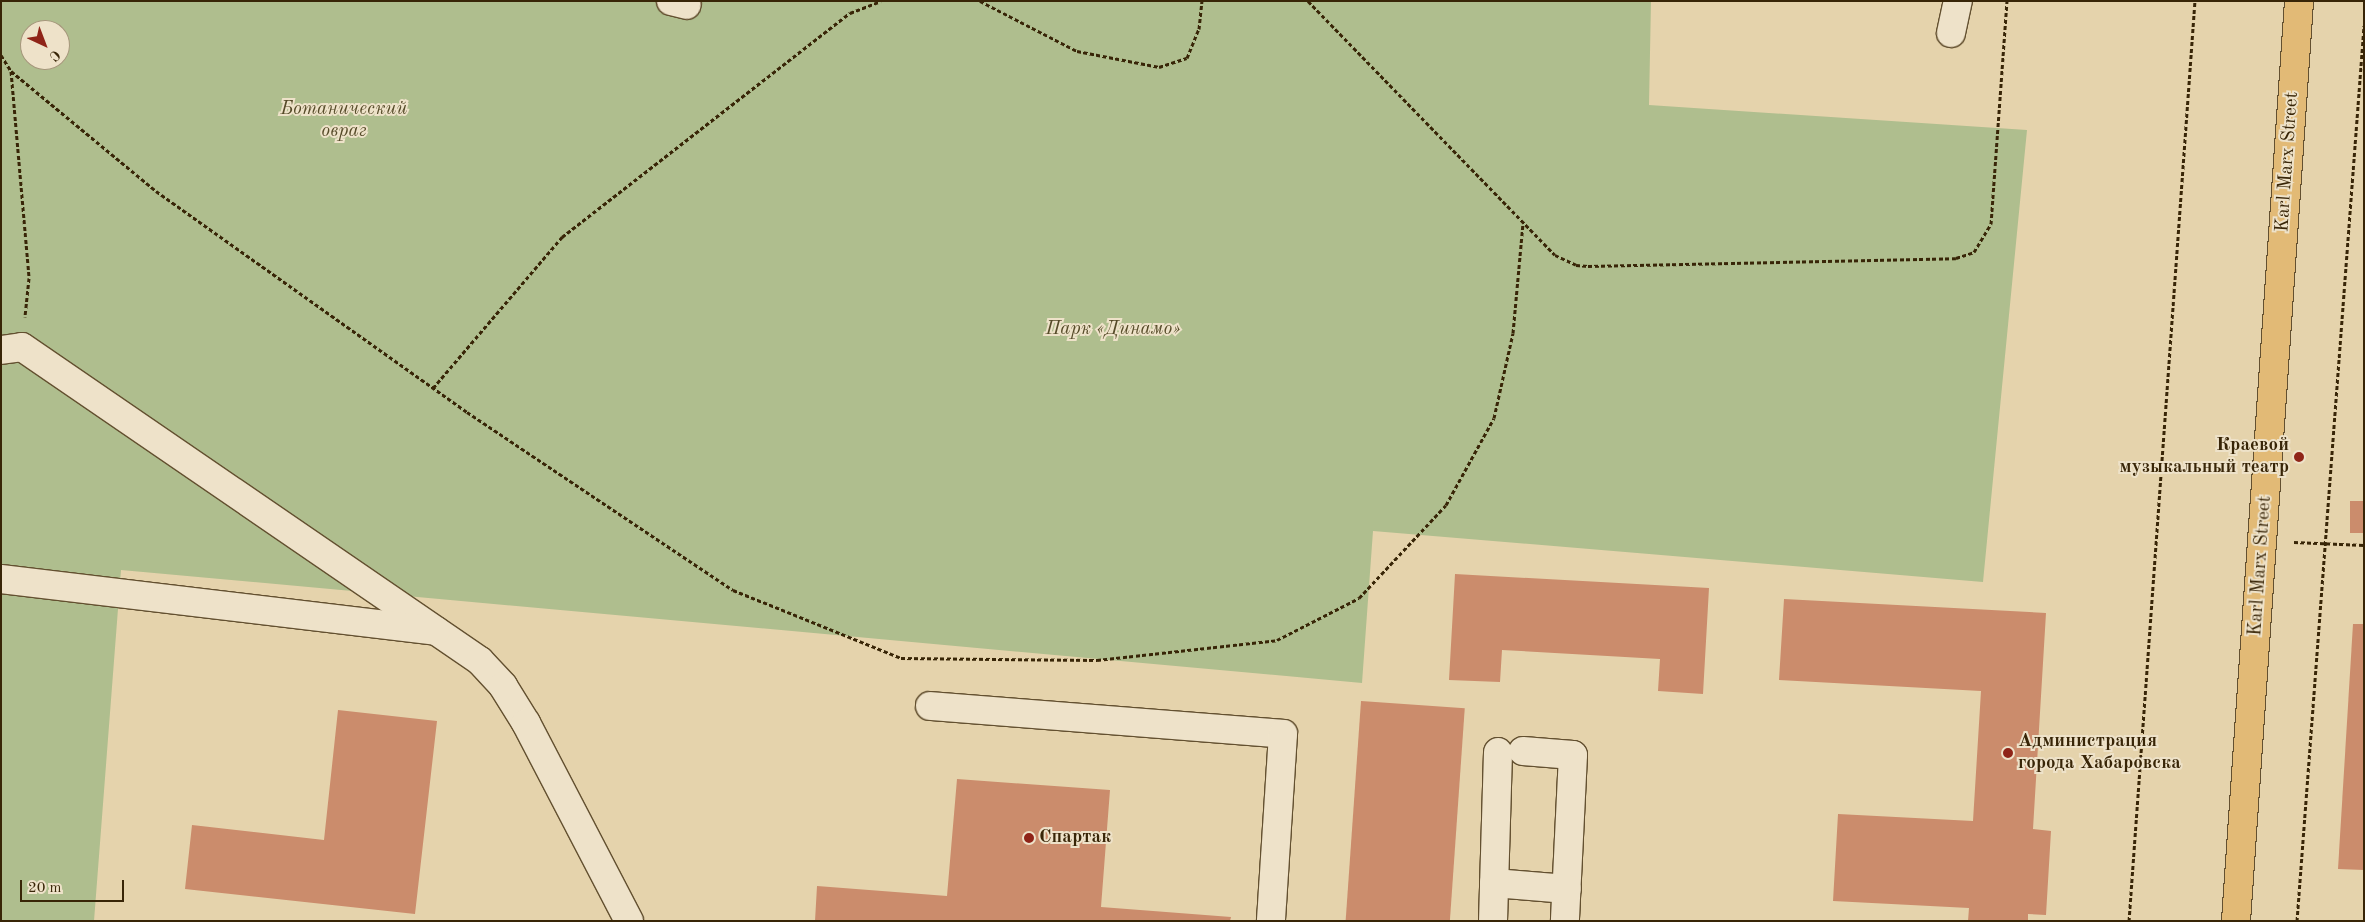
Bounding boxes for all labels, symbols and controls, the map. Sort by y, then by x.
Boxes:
north arrow [20,20,70,70]
text: С [46,47,63,64]
street label: Karl Marx Street [2272,91,2304,233]
park label: Ботанический овраг [281,99,407,143]
park label: Парк «Динамо» [1045,319,1181,341]
place label: Краевой музыкальный театр [2120,435,2289,479]
marker: Краевой музыкальный театр [2293,451,2305,463]
street label: Karl Marx Street [2245,495,2277,637]
place label: Администрация города Хабаровска [2018,731,2181,775]
marker: Администрация города Хабаровска [2002,747,2014,759]
place label: Спартак [1039,827,1111,849]
marker: Спартак [1023,832,1035,844]
scale bar [22,870,126,902]
text: 20 m [28,881,62,896]

